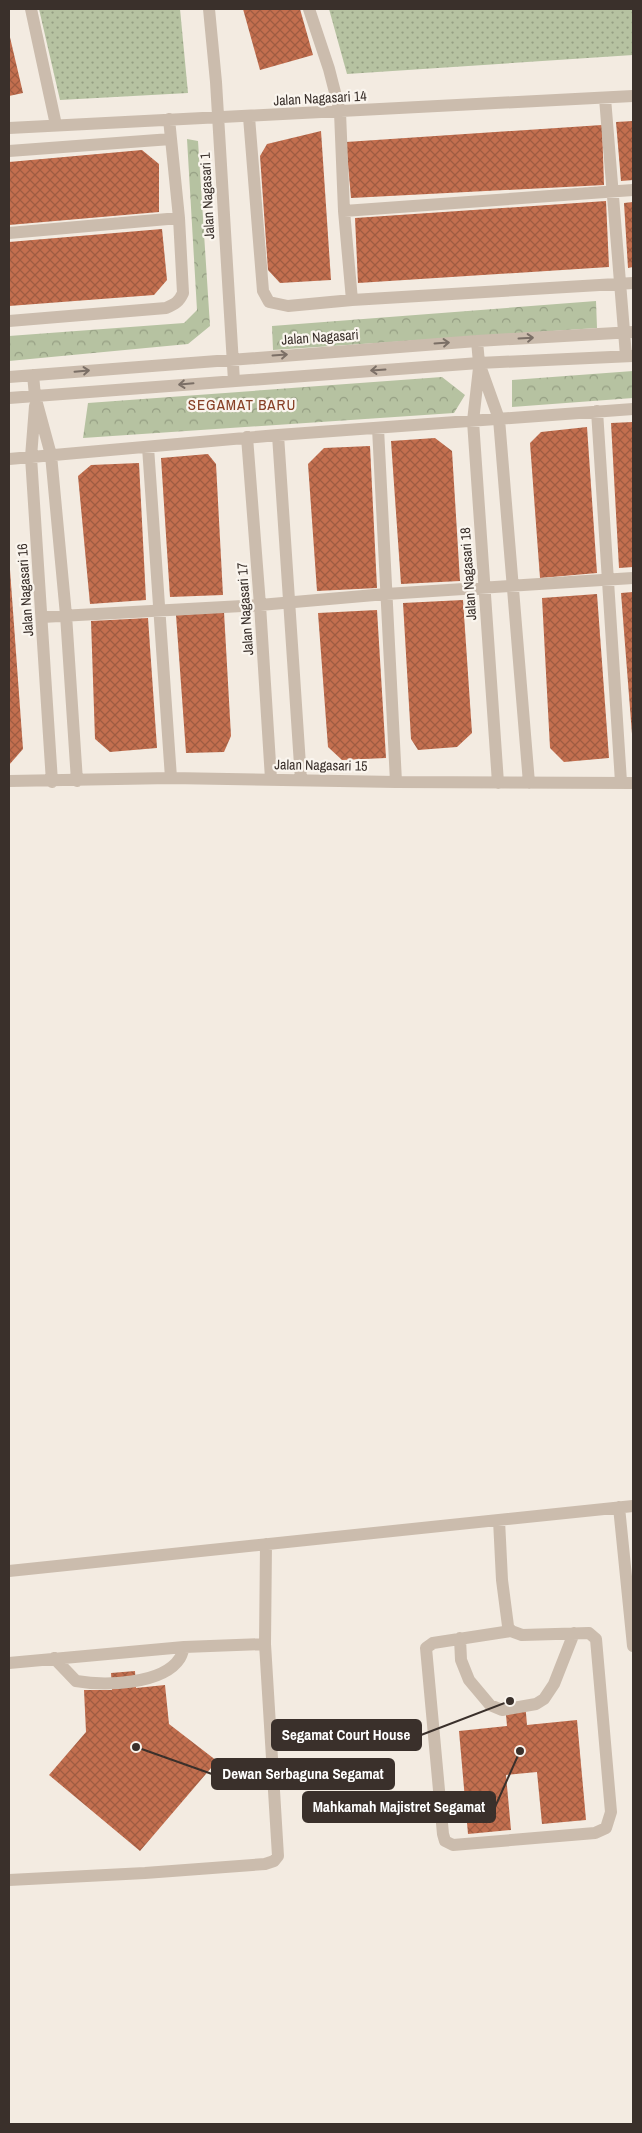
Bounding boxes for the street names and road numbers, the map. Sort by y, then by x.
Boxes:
street label: Jalan Nagasari 14 [273,87,368,109]
street label: Jalan Nagasari 1 [196,152,218,240]
street label: Jalan Nagasari [281,325,359,349]
street label: Jalan Nagasari 18 [456,527,480,621]
street label: Jalan Nagasari 16 [13,543,37,637]
street label: Jalan Nagasari 17 [233,562,257,656]
street label: Jalan Nagasari 15 [274,755,368,775]

